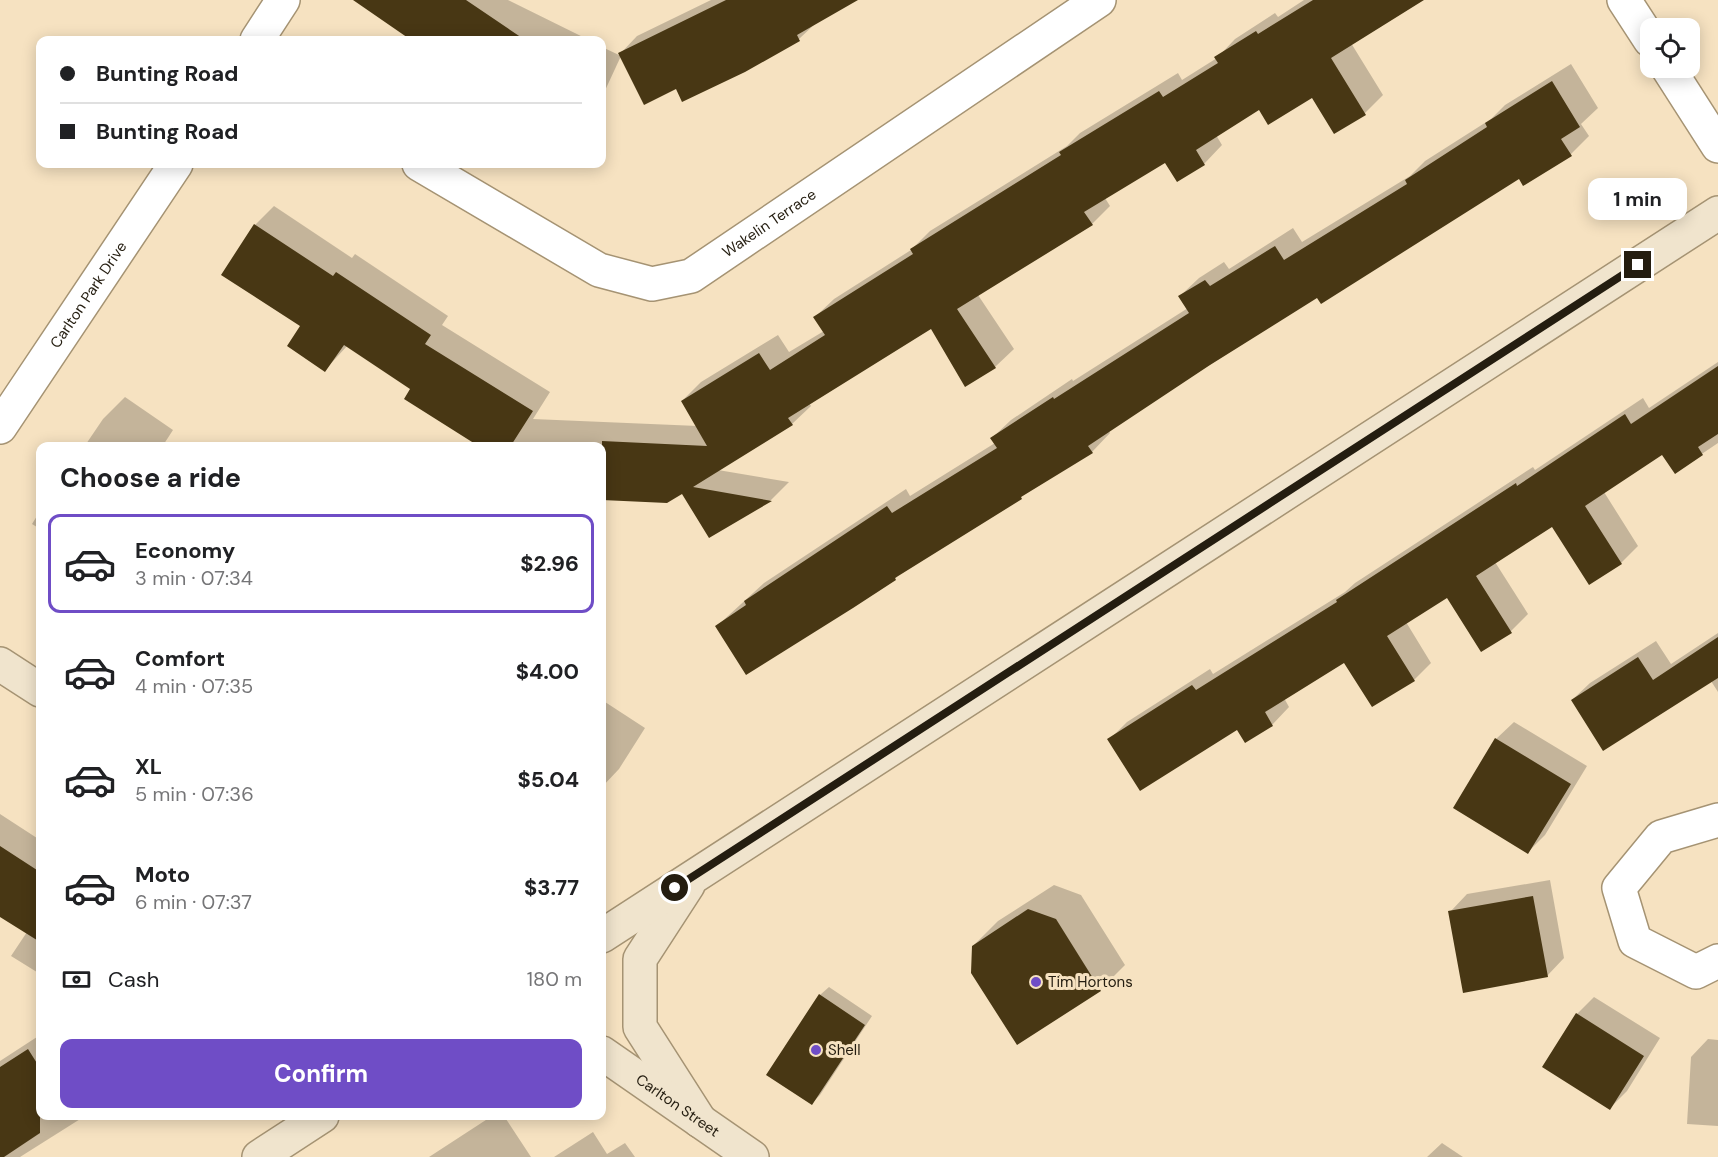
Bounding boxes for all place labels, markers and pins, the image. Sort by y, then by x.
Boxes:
place label: Tim Hortons [1048,972,1133,992]
marker: Tim Hortons [1029,975,1043,989]
place label: Shell [828,1040,861,1060]
marker: Shell [809,1043,823,1057]

